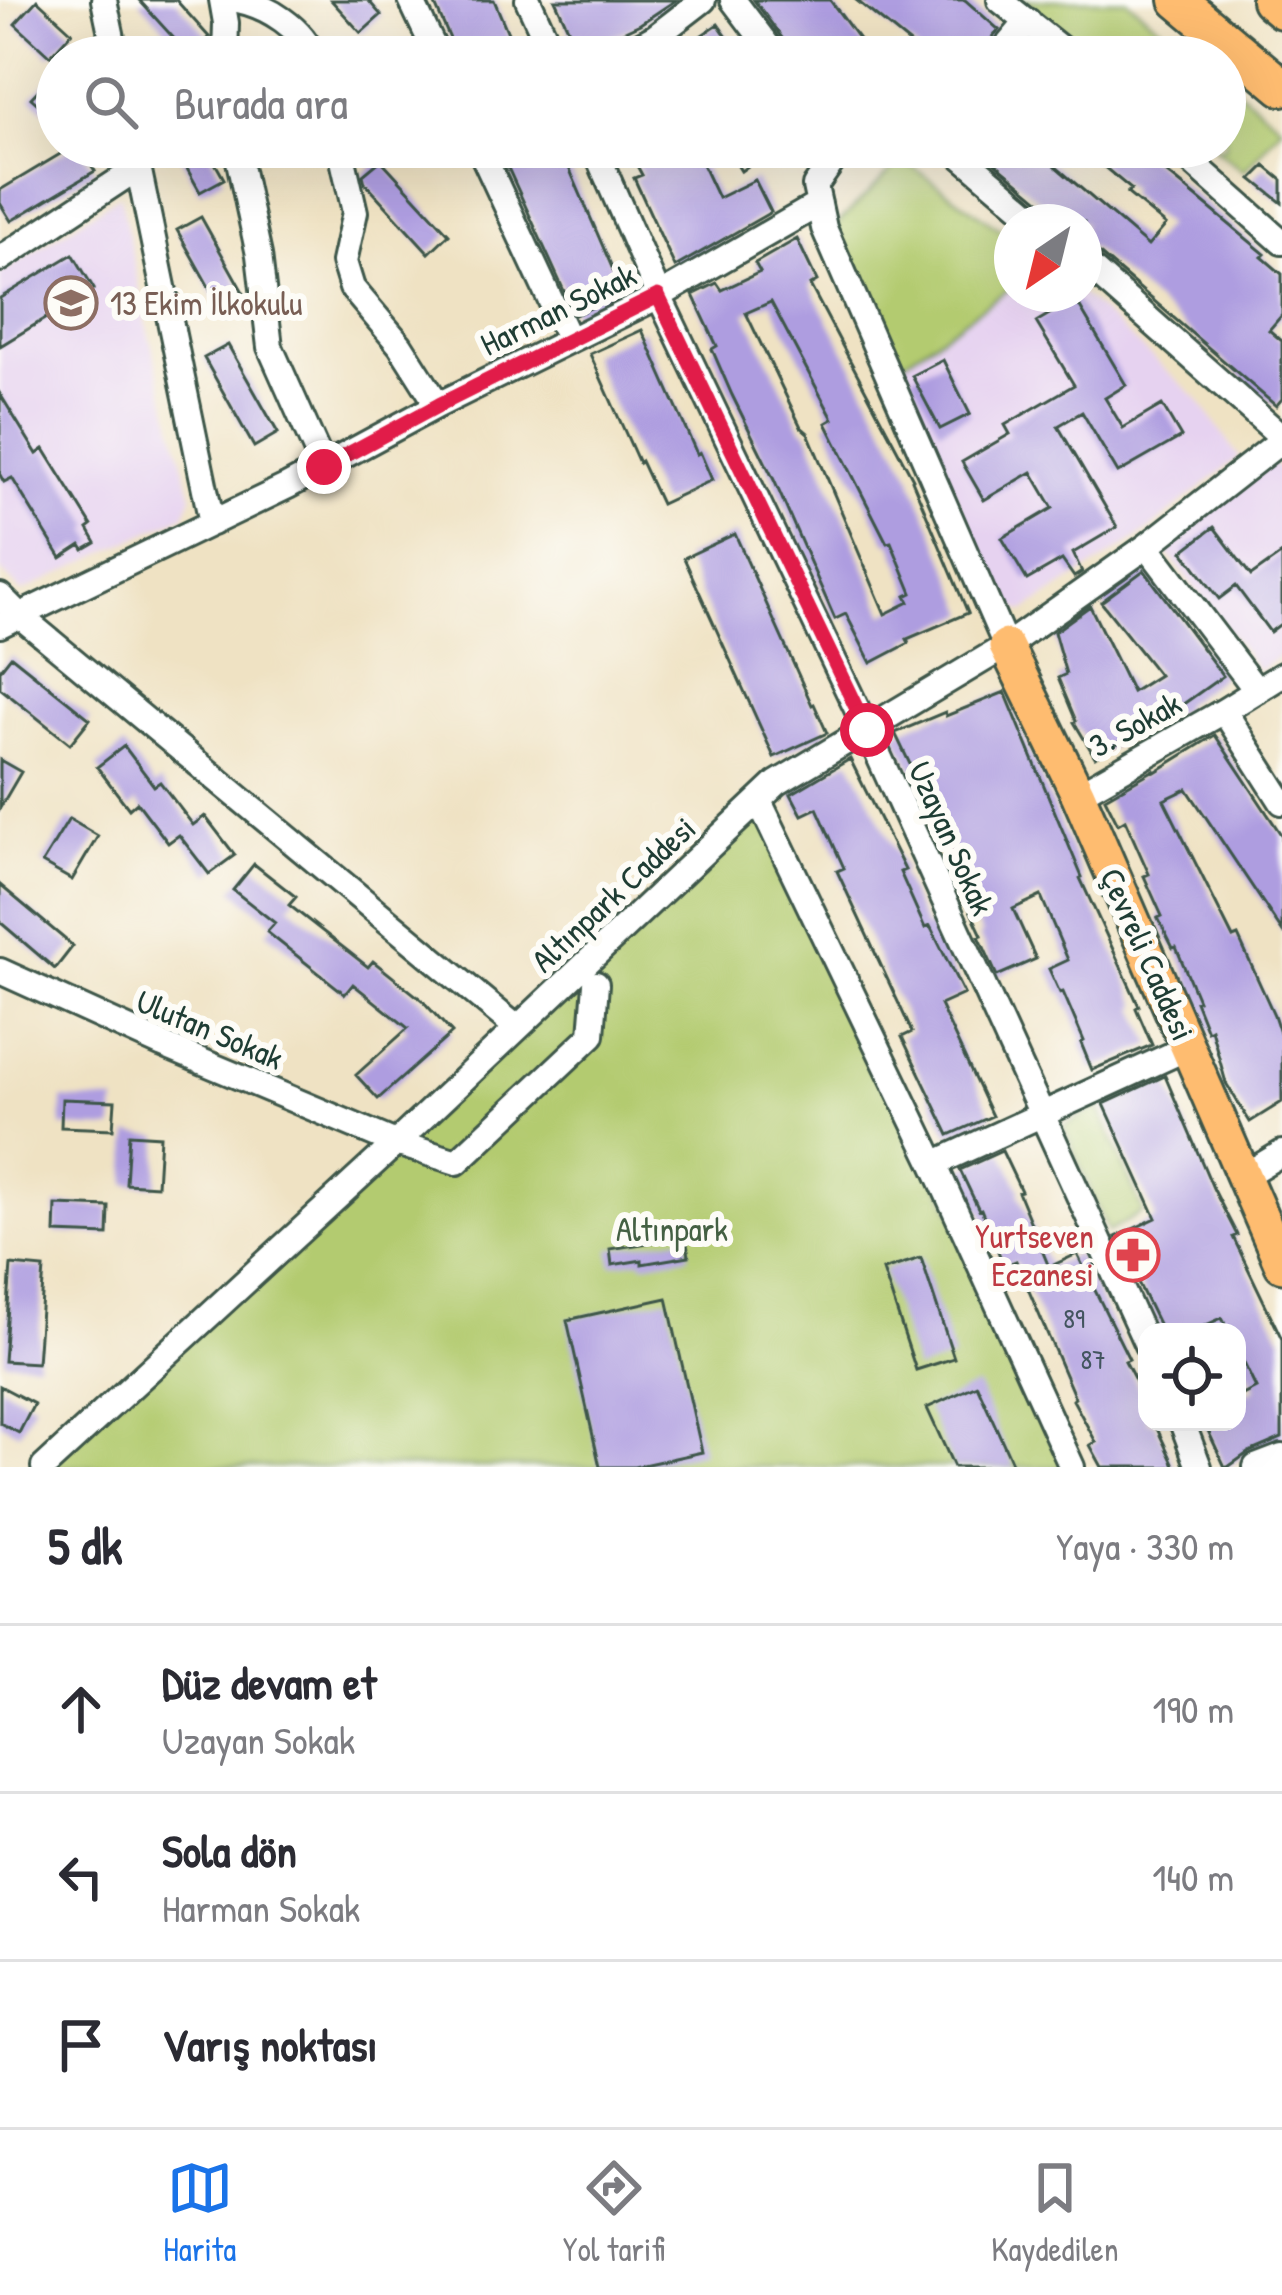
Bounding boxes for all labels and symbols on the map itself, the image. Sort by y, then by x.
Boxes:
north arrow [994,204,1102,312]
street label: Harman Sokak [473,252,643,366]
school or university icon: 13 Ekim İlkokulu [43,275,99,331]
place label: 13 Ekim İlkokulu [110,281,302,325]
route end [297,440,351,494]
street label: 3. Sokak [1081,681,1189,767]
route start [840,703,894,757]
street label: Uzayan Sokak [898,754,1005,922]
street label: Altınpark Caddesi [521,806,705,982]
street label: Çevreli Caddesi [1090,861,1206,1047]
street label: Ulutan Sokak [130,978,291,1080]
park label: Altınpark [616,1207,728,1252]
place label: Yurtseven Eczanesi [975,1214,1094,1296]
pharmacy icon: Yurtseven Eczanesi [1105,1227,1161,1283]
house number: 89 [1063,1300,1085,1336]
house number: 87 [1080,1341,1106,1377]

